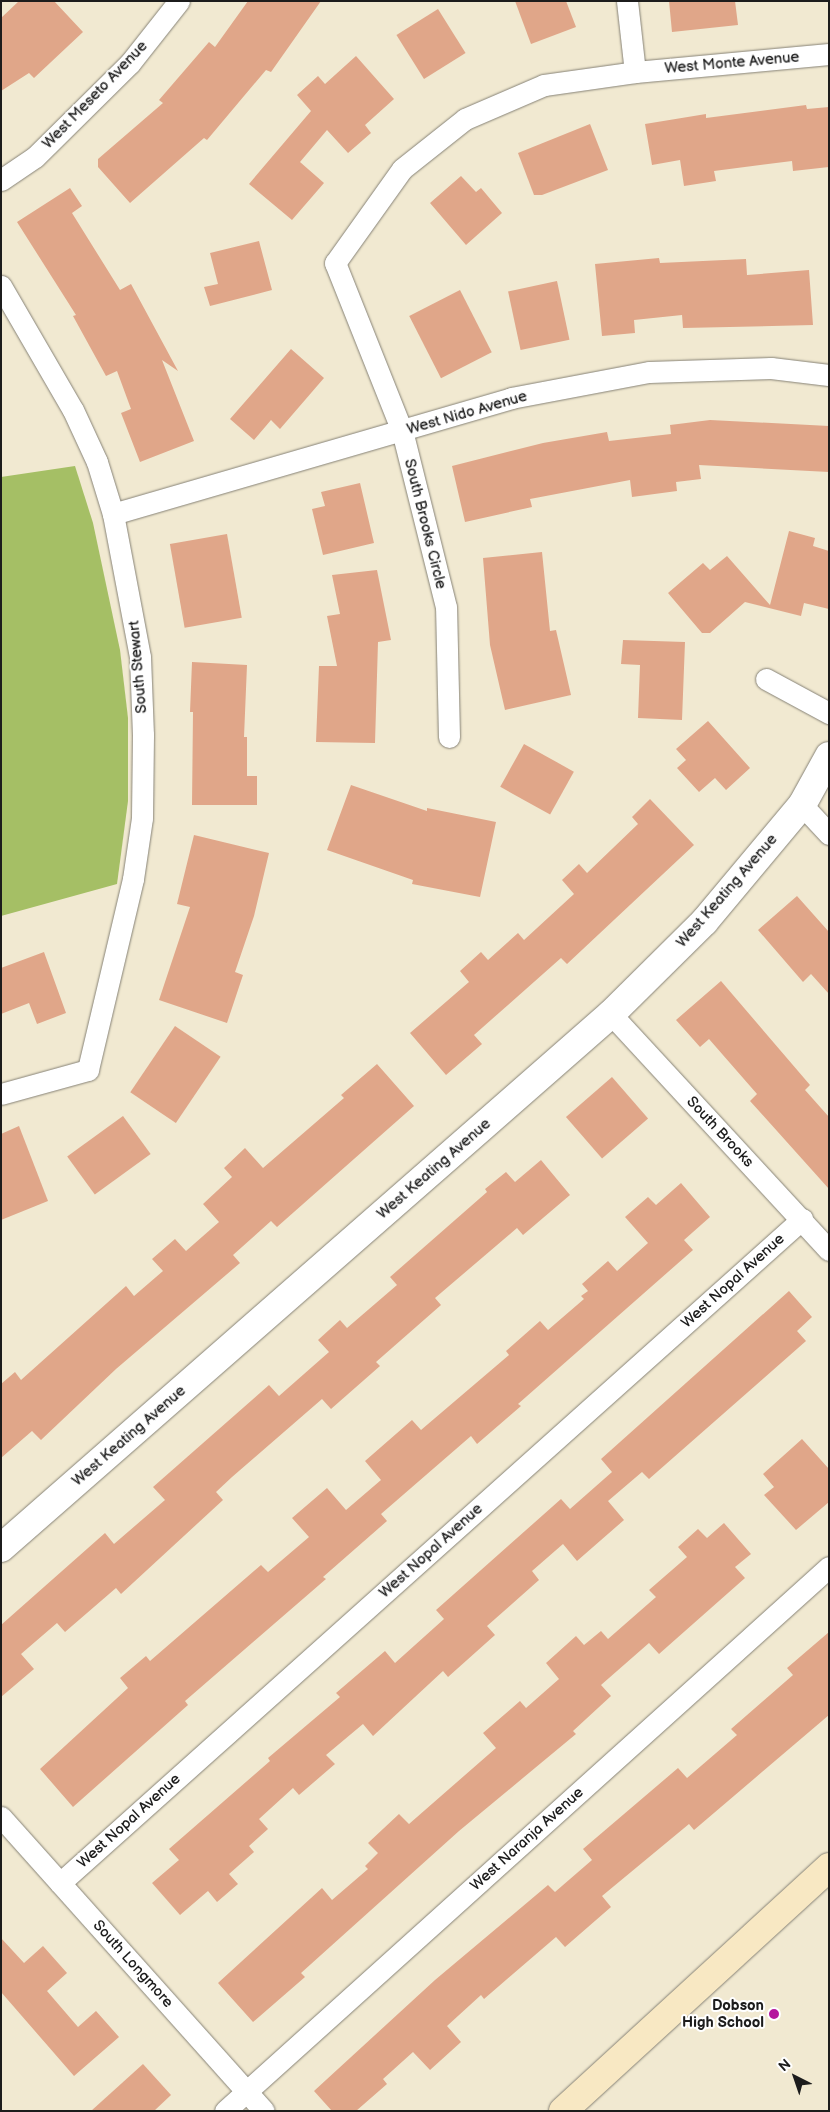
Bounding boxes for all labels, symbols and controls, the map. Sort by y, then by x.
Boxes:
street label: West Meseto Avenue [39,37,151,153]
street label: West Monte Avenue [664,48,800,78]
street label: West Nido Avenue [405,387,529,439]
street label: South Brooks Circle [400,457,450,591]
street label: South Stewart [125,620,151,714]
street label: West Keating Avenue [673,831,781,951]
street label: South Brooks [683,1093,757,1171]
street label: West Keating Avenue [374,1115,494,1223]
street label: West Nopal Avenue [678,1230,788,1332]
street label: West Keating Avenue [69,1382,189,1490]
street label: West Nopal Avenue [376,1500,486,1602]
street label: West Nopal Avenue [74,1770,184,1872]
street label: West Naranja Avenue [467,1783,587,1895]
street label: South Longmore [89,1917,177,2011]
place label: Dobson High School [682,1996,764,2031]
marker: Dobson High School [768,2008,780,2020]
north arrow [770,2052,820,2102]
text: N [775,2055,794,2075]

